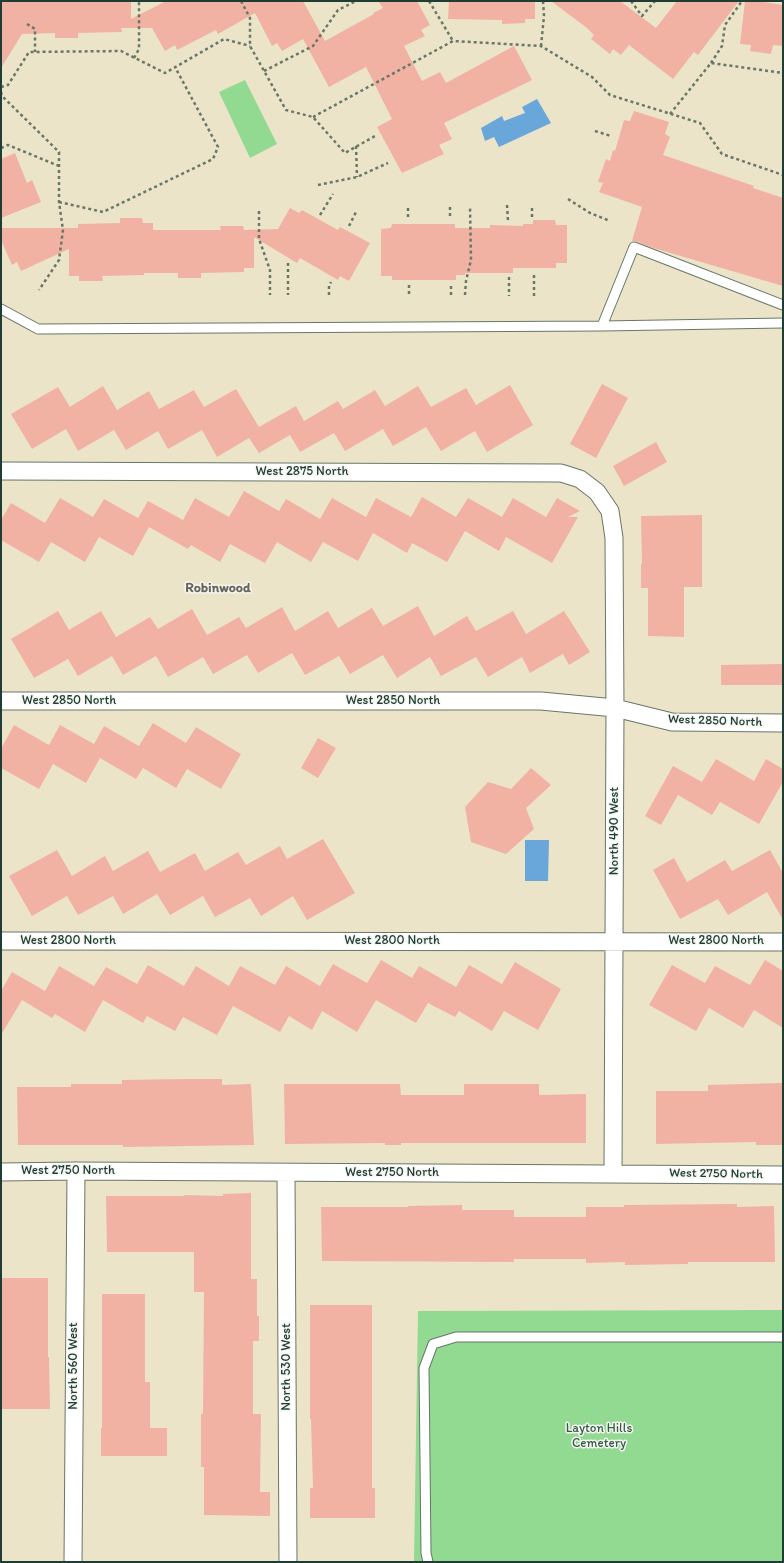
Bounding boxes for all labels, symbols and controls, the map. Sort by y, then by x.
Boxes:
street label: West 2875 North [256,464,348,480]
district label: Robinwood [185,580,251,596]
street label: West 2850 North [22,693,116,709]
street label: West 2850 North [346,693,440,709]
street label: West 2850 North [667,712,763,730]
street label: North 490 West [607,787,623,875]
street label: West 2800 North [20,933,116,949]
street label: West 2800 North [344,933,440,949]
street label: West 2800 North [668,933,764,949]
street label: West 2750 North [21,1163,115,1179]
street label: West 2750 North [345,1165,439,1181]
street label: West 2750 North [669,1165,763,1183]
street label: North 560 West [66,1322,82,1410]
street label: North 530 West [279,1323,295,1411]
park label: Layton Hills Cemetery [566,1421,632,1452]

